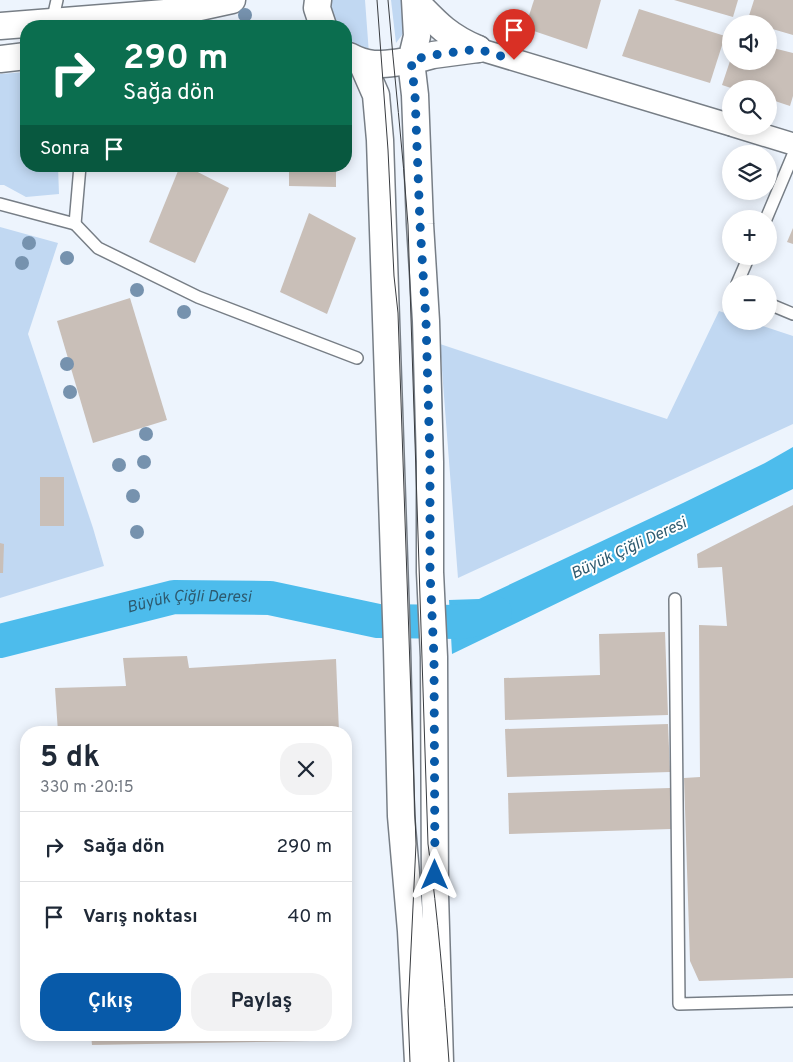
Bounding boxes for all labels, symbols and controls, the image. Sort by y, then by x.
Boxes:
pin [493,9,535,60]
map controls [722,15,777,330]
button: sound [722,15,777,70]
icon: arrive [500,16,528,44]
text: 290 m [123,37,228,81]
icon: right [40,40,105,105]
text: Sağa dön [123,80,215,107]
button: search [722,80,777,135]
icon: arrive [100,135,128,163]
text: Sonra [40,137,90,161]
button: layers [722,145,777,200]
button: + [722,210,777,265]
button: − [722,275,777,330]
water label: Büyük Çiğli Deresi [568,513,691,584]
water label: Büyük Çiğli Deresi [125,587,252,618]
text: 5 dk [40,740,100,777]
button: close [280,743,332,795]
text: 330 m · 20:15 [40,778,134,798]
icon: right [40,833,68,861]
text: Sağa dön [83,835,165,859]
text: 290 m [276,835,332,859]
position arrow [408,848,460,900]
icon: arrive [40,903,68,931]
text: Varış noktası [83,905,198,929]
text: 40 m [287,905,332,929]
button: Çıkış [40,973,181,1031]
button: Paylaş [191,973,332,1031]

